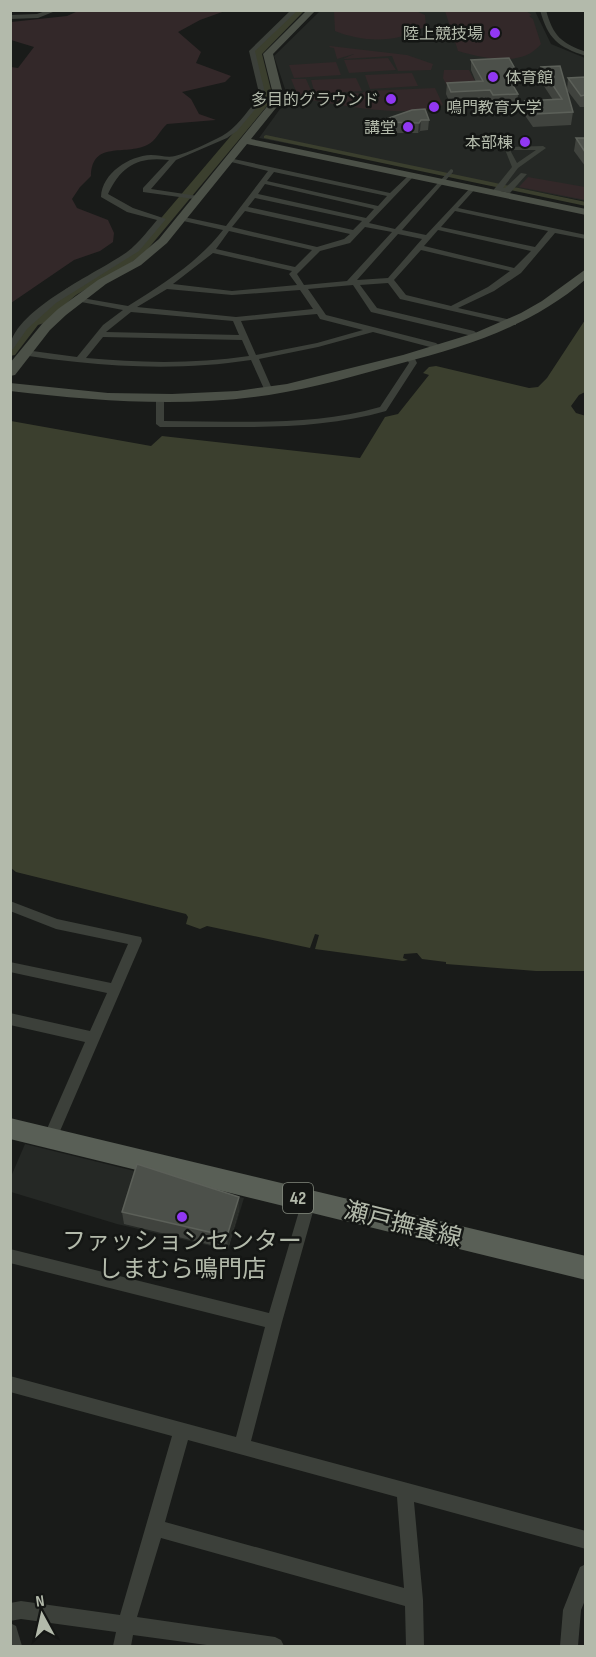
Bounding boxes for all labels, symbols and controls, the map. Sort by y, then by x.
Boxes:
place label: 陸上競技場 [403,25,483,44]
marker: 陸上競技場 [488,26,502,40]
place label: 体育館 [505,69,553,88]
marker: 体育館 [486,70,500,84]
place label: 多目的グラウンド [251,91,379,110]
marker: 多目的グラウンド [384,92,398,106]
place label: 鳴門教育大学 [446,99,542,118]
marker: 鳴門教育大学 [427,100,441,114]
place label: 講堂 [364,119,396,138]
marker: 講堂 [401,120,415,134]
place label: 本部棟 [465,134,513,153]
marker: 本部棟 [518,135,532,149]
road number: 42 [283,1183,313,1213]
street label: 瀬戸撫養線 [341,1196,465,1253]
marker: ファッションセンター しまむら鳴門店 [175,1210,189,1224]
place label: ファッションセンター しまむら鳴門店 [62,1227,302,1284]
north arrow [12,1585,72,1645]
text: N [35,1592,46,1612]

